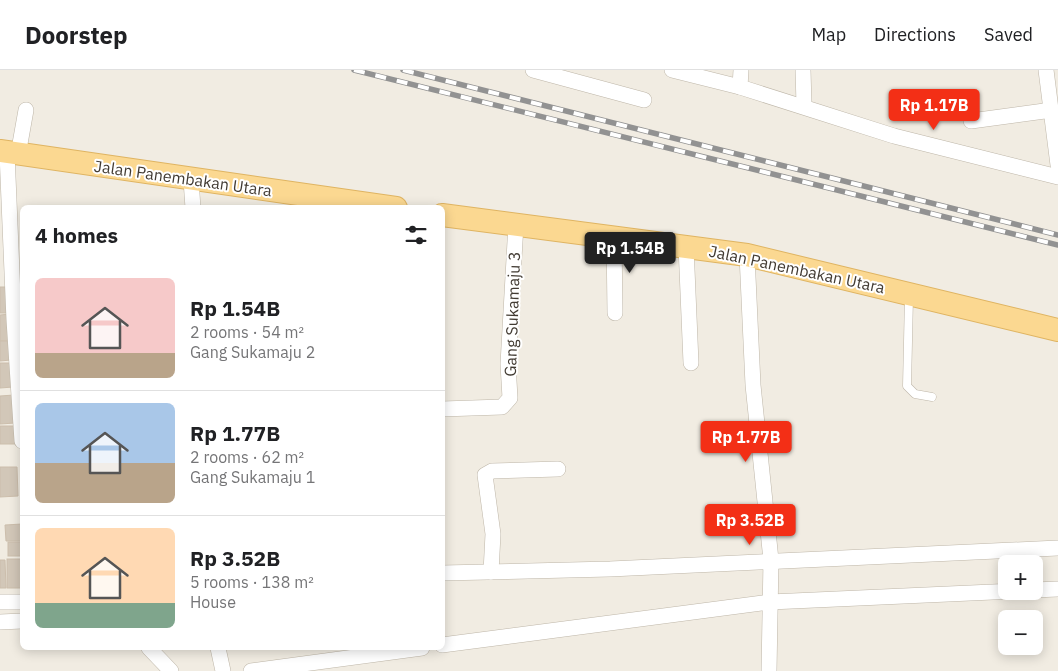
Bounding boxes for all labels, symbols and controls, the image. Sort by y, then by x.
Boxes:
text: Doorstep [25,19,128,51]
text: Map [811,23,846,46]
text: Directions [874,23,956,46]
text: Saved [984,23,1033,46]
pin: Rp 1.17B [882,88,986,131]
text: Rp 1.17B [900,95,968,115]
street label: Jalan Panembakan Utara [93,156,274,200]
text: 4 homes [35,221,118,249]
icon: filters [402,221,430,249]
pin: Rp 1.54B [578,232,682,274]
text: Rp 1.54B [596,238,664,258]
street label: Jalan Panembakan Utara [707,241,887,298]
street label: Gang Sukamaju 3 [500,251,524,377]
text: Rp 1.54B [190,294,280,322]
icon: home [75,298,135,358]
text: 2 rooms · 54 m² [190,322,304,342]
text: Gang Sukamaju 2 [190,342,315,362]
text: Rp 1.77B [190,419,280,447]
pin: Rp 1.77B [694,420,798,463]
icon: home [75,423,135,483]
text: Rp 1.77B [712,427,780,447]
text: 2 rooms · 62 m² [190,447,304,467]
text: Gang Sukamaju 1 [190,467,315,487]
pin: Rp 3.52B [698,504,802,546]
text: Rp 3.52B [716,510,784,530]
text: Rp 3.52B [190,544,280,572]
icon: home [75,548,135,608]
map controls [998,555,1043,655]
button: + [998,555,1043,600]
text: 5 rooms · 138 m² [190,572,314,592]
text: House [190,592,236,612]
button: − [998,610,1043,655]

